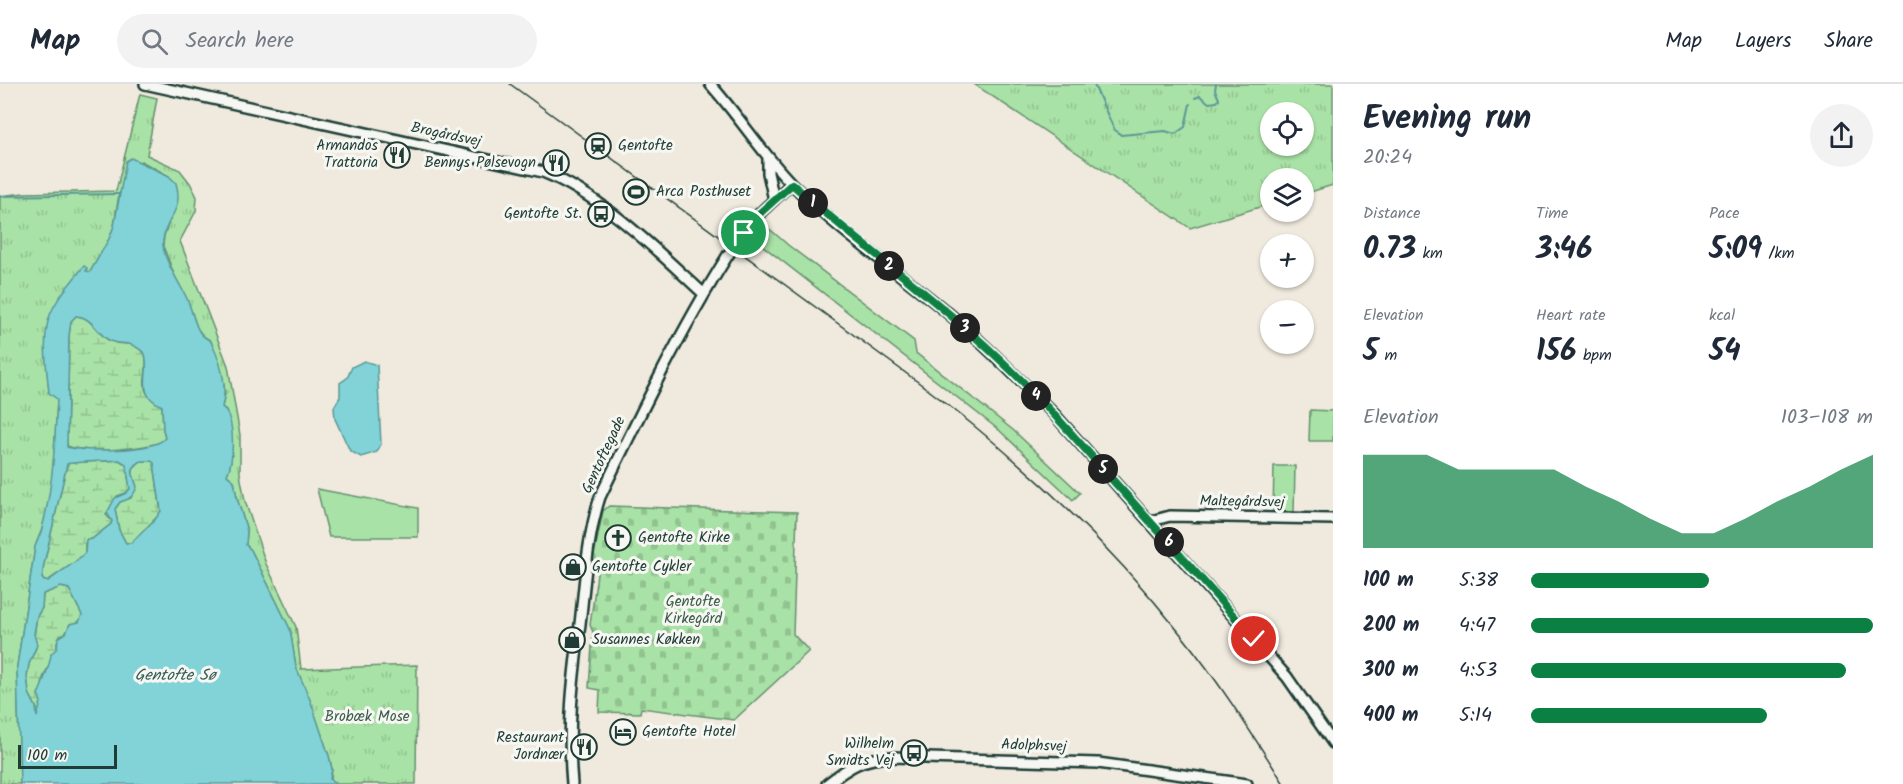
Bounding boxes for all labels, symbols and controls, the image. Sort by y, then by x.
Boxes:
search box [117,14,537,68]
text: Map [30,19,81,64]
text: Search here [186,24,294,59]
icon: search [138,25,171,58]
text: Map [1665,25,1702,58]
text: Layers [1735,25,1791,58]
text: Share [1824,25,1873,58]
text: Evening run [1363,93,1531,146]
map controls [1260,102,1314,354]
button: locate [1260,102,1314,156]
button: share [1810,104,1873,167]
street label: Brogårdsvej [409,116,484,154]
station icon: Gentofte [583,131,613,161]
place label: Armandos Trattoria [316,134,379,175]
place label: Gentofte [618,134,673,158]
restaurant icon: Armandos Trattoria [382,140,412,170]
text: 20:24 [1363,142,1412,174]
restaurant icon: Bennys Pølsevogn [541,148,571,178]
place label: Bennys Pølsevogn [424,151,536,175]
button: layers [1260,168,1314,222]
sports icon: Arca Posthuset [621,177,651,207]
place label: Arca Posthuset [656,180,751,204]
pin: 1 [798,188,828,218]
text: 1 [811,190,815,215]
bus stop icon: Gentofte St. [586,199,616,229]
text: Distance [1363,201,1421,226]
text: Time [1536,201,1568,226]
text: Pace [1709,201,1740,226]
place label: Gentofte St. [504,202,582,226]
pin [718,207,769,258]
icon: arrive [727,216,760,249]
text: 0.73 [1363,226,1416,274]
text: 3:46 [1536,226,1592,274]
text: 5:09 [1709,226,1762,274]
button: + [1260,234,1314,288]
text: km [1416,241,1443,266]
text: /km [1762,241,1794,266]
pin: 2 [874,251,904,281]
text: 2 [884,253,894,278]
button: − [1260,300,1314,354]
text: Elevation [1363,303,1424,328]
text: Heart rate [1536,303,1606,328]
text: kcal [1709,303,1735,328]
pin: 3 [950,313,980,343]
text: 3 [961,315,969,340]
text: 5 [1363,328,1378,376]
text: 156 [1536,328,1577,376]
text: 54 [1709,328,1741,376]
text: m [1378,343,1397,368]
text: bpm [1577,343,1612,368]
pin: 4 [1021,381,1051,411]
text: 4 [1032,383,1040,408]
text: Elevation [1363,402,1439,434]
text: 103–108 m [1781,402,1873,434]
street label: Gentoftegade [576,412,633,498]
pin: 5 [1088,454,1118,484]
text: 5 [1099,456,1107,481]
street label: Maltegårdsvej [1199,489,1286,515]
church icon: Gentofte Kirke [603,523,633,553]
place label: Gentofte Kirke [638,526,730,550]
pin: 6 [1154,527,1184,557]
text: 6 [1165,529,1173,554]
shop icon: Gentofte Cykler [558,552,588,582]
place label: Gentofte Cykler [592,555,692,579]
text: 100 m [1363,565,1414,597]
text: 5:38 [1459,565,1498,597]
park label: Gentofte Kirkegård [664,590,722,631]
text: 200 m [1363,610,1419,642]
text: 4:47 [1459,610,1495,642]
pin [1228,613,1279,664]
icon: check [1237,622,1270,655]
shop icon: Susannes Køkken [557,625,587,655]
place label: Susannes Køkken [592,628,700,652]
text: 300 m [1363,655,1419,687]
text: 4:53 [1459,655,1497,687]
water label: Gentofte Sø [135,663,218,688]
text: 400 m [1363,700,1419,732]
text: 5:14 [1459,700,1492,732]
park label: Brobæk Mose [324,705,410,729]
hotel icon: Gentofte Hotel [608,717,638,747]
place label: Gentofte Hotel [642,720,736,744]
place label: Restaurant Jordnær [496,726,565,767]
restaurant icon: Restaurant Jordnær [569,732,599,762]
place label: Wilhelm Smidts Vej [826,732,895,773]
street label: Adolphsvej [1001,733,1068,759]
bus stop icon: Wilhelm Smidts Vej [899,738,929,768]
scale bar [18,742,117,770]
text: 100 m [27,743,67,768]

